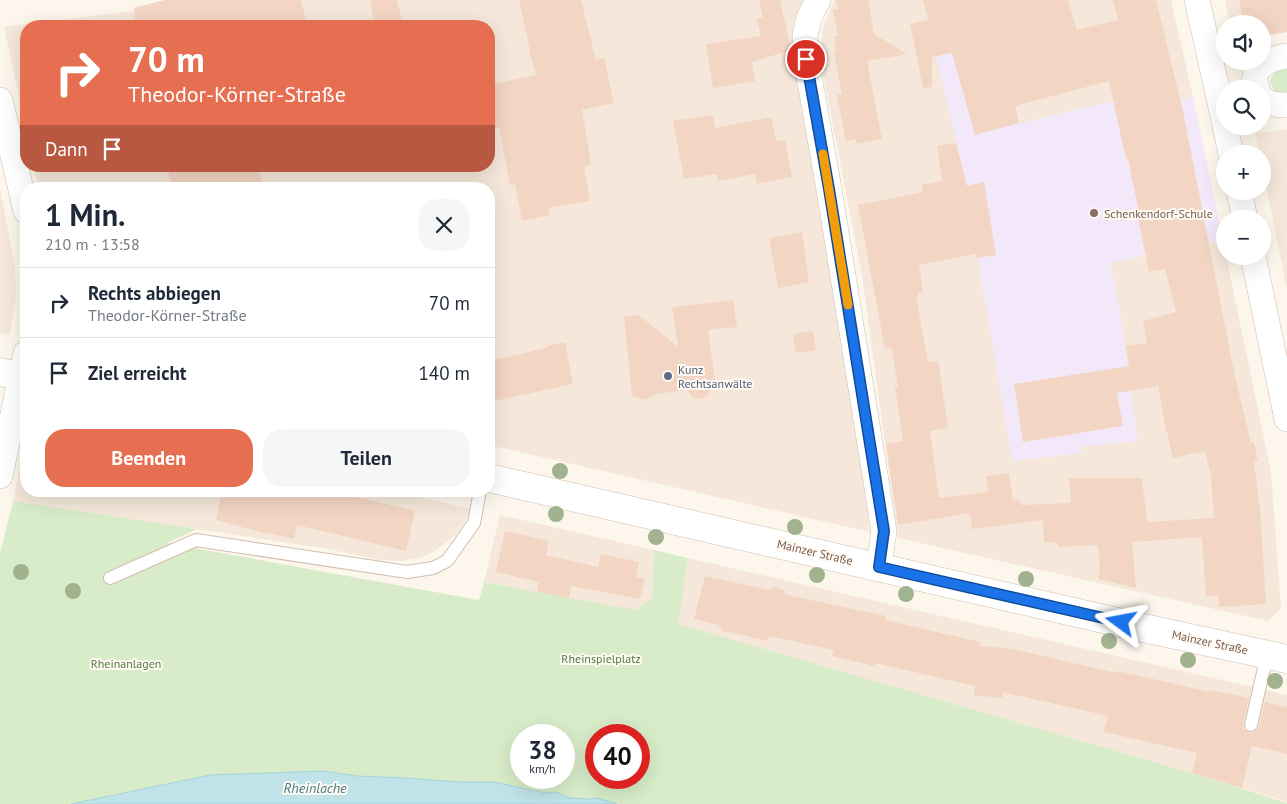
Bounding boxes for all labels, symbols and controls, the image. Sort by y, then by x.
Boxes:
map controls [1216,15,1271,265]
button: sound [1216,15,1271,70]
text: 70 m [128,36,205,82]
pin [785,38,827,80]
icon: right [45,40,110,105]
icon: arrive [792,45,820,73]
text: Theodor-Körner-Straße [128,80,346,108]
button: search [1216,80,1271,135]
icon: arrive [98,135,126,163]
text: Dann [45,137,88,161]
button: + [1216,145,1271,200]
text: 1 Min. [45,195,125,234]
button: close [418,199,470,251]
place label: Schenkendorf-Schule [1104,206,1213,221]
marker: Schenkendorf-Schule [1088,207,1100,219]
button: − [1216,210,1271,265]
text: 210 m · 13:58 [45,234,140,254]
text: Rechts abbiegen [88,281,221,305]
icon: right [45,289,73,317]
text: 70 m [429,291,470,315]
text: Theodor-Körner-Straße [88,305,247,325]
icon: arrive [45,359,73,387]
text: Ziel erreicht [88,361,186,385]
text: 140 m [418,361,470,385]
place label: Kunz Rechtsanwälte [678,362,752,391]
marker: Kunz Rechtsanwälte [662,370,674,382]
button: Beenden [45,429,253,487]
button: Teilen [263,429,470,487]
street label: Mainzer Straße [776,536,854,568]
position arrow [1094,595,1146,647]
street label: Mainzer Straße [1171,627,1249,657]
park label: Rheinspielplatz [561,651,641,666]
park label: Rheinanlagen [91,656,161,671]
speed limit sign: 40 [585,724,650,789]
text: 38 [528,734,557,766]
text: km/h [529,761,556,776]
water label: Rheinlache [283,779,347,797]

